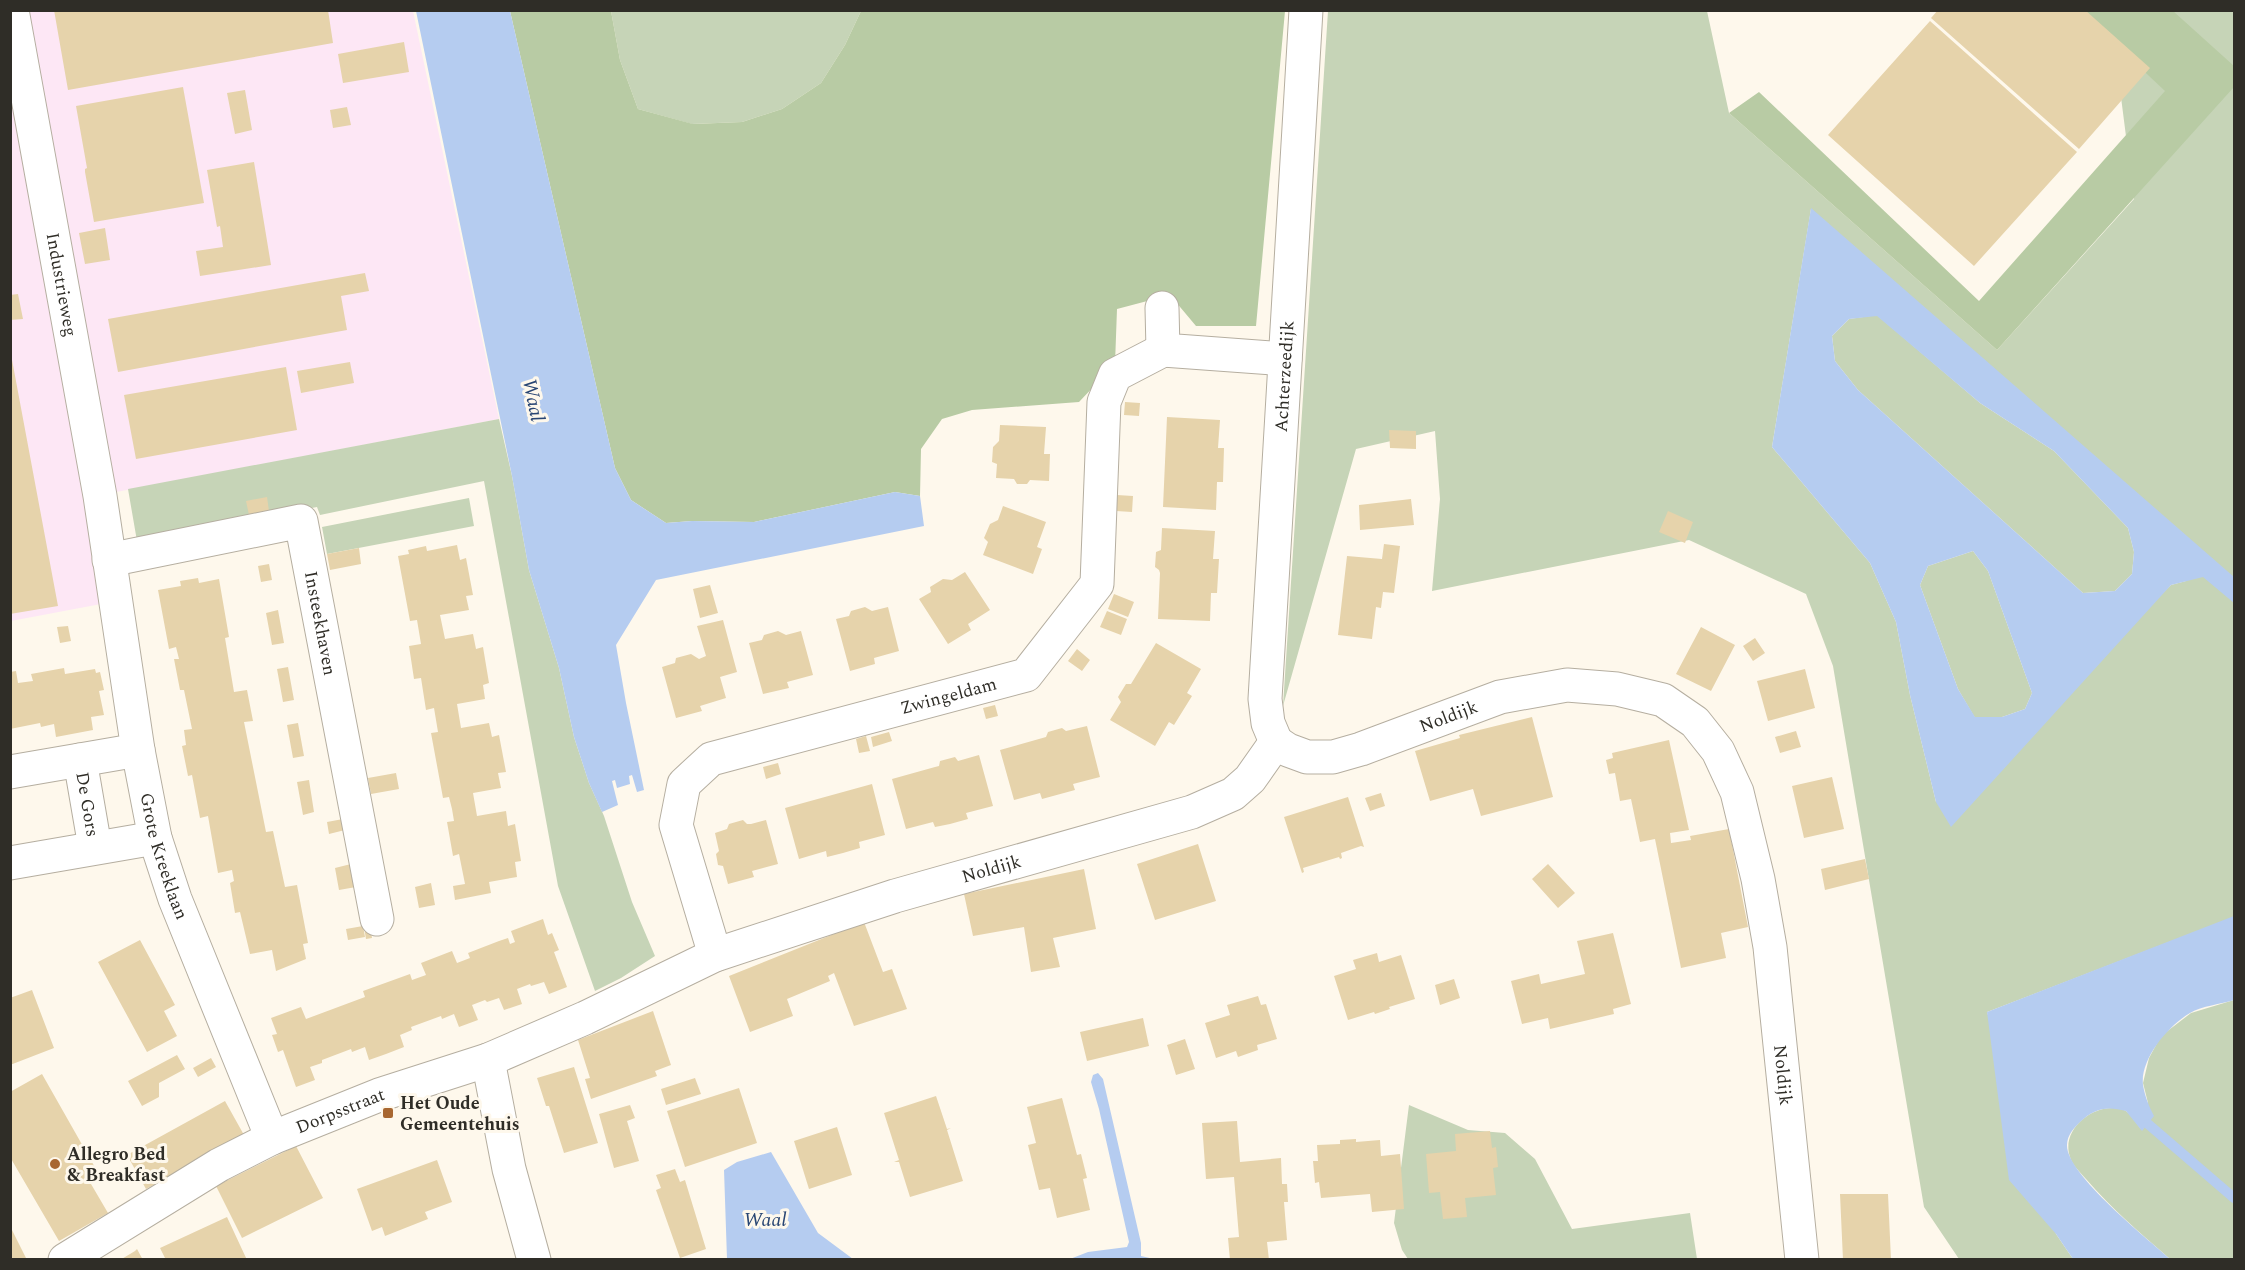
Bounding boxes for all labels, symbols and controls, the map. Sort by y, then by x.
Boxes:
street label: Industrieweg [39,230,84,339]
street label: Achterzeedijk [1268,320,1301,433]
water label: Waal [514,376,552,424]
street label: Insteekhaven [297,569,343,678]
street label: Zwingeldam [897,670,1000,722]
street label: Noldijk [1415,694,1482,740]
street label: De Gors [68,770,106,839]
street label: Grote Kreeklaan [133,790,195,924]
street label: Noldijk [959,848,1024,890]
street label: Noldijk [1766,1043,1799,1107]
street label: Dorpsstraat [292,1081,388,1141]
place label: Het Oude Gemeentehuis [400,1090,520,1138]
marker: Het Oude Gemeentehuis [381,1106,395,1120]
place label: Allegro Bed & Breakfast [67,1141,166,1189]
marker: Allegro Bed & Breakfast [48,1157,62,1171]
water label: Waal [743,1205,787,1235]

